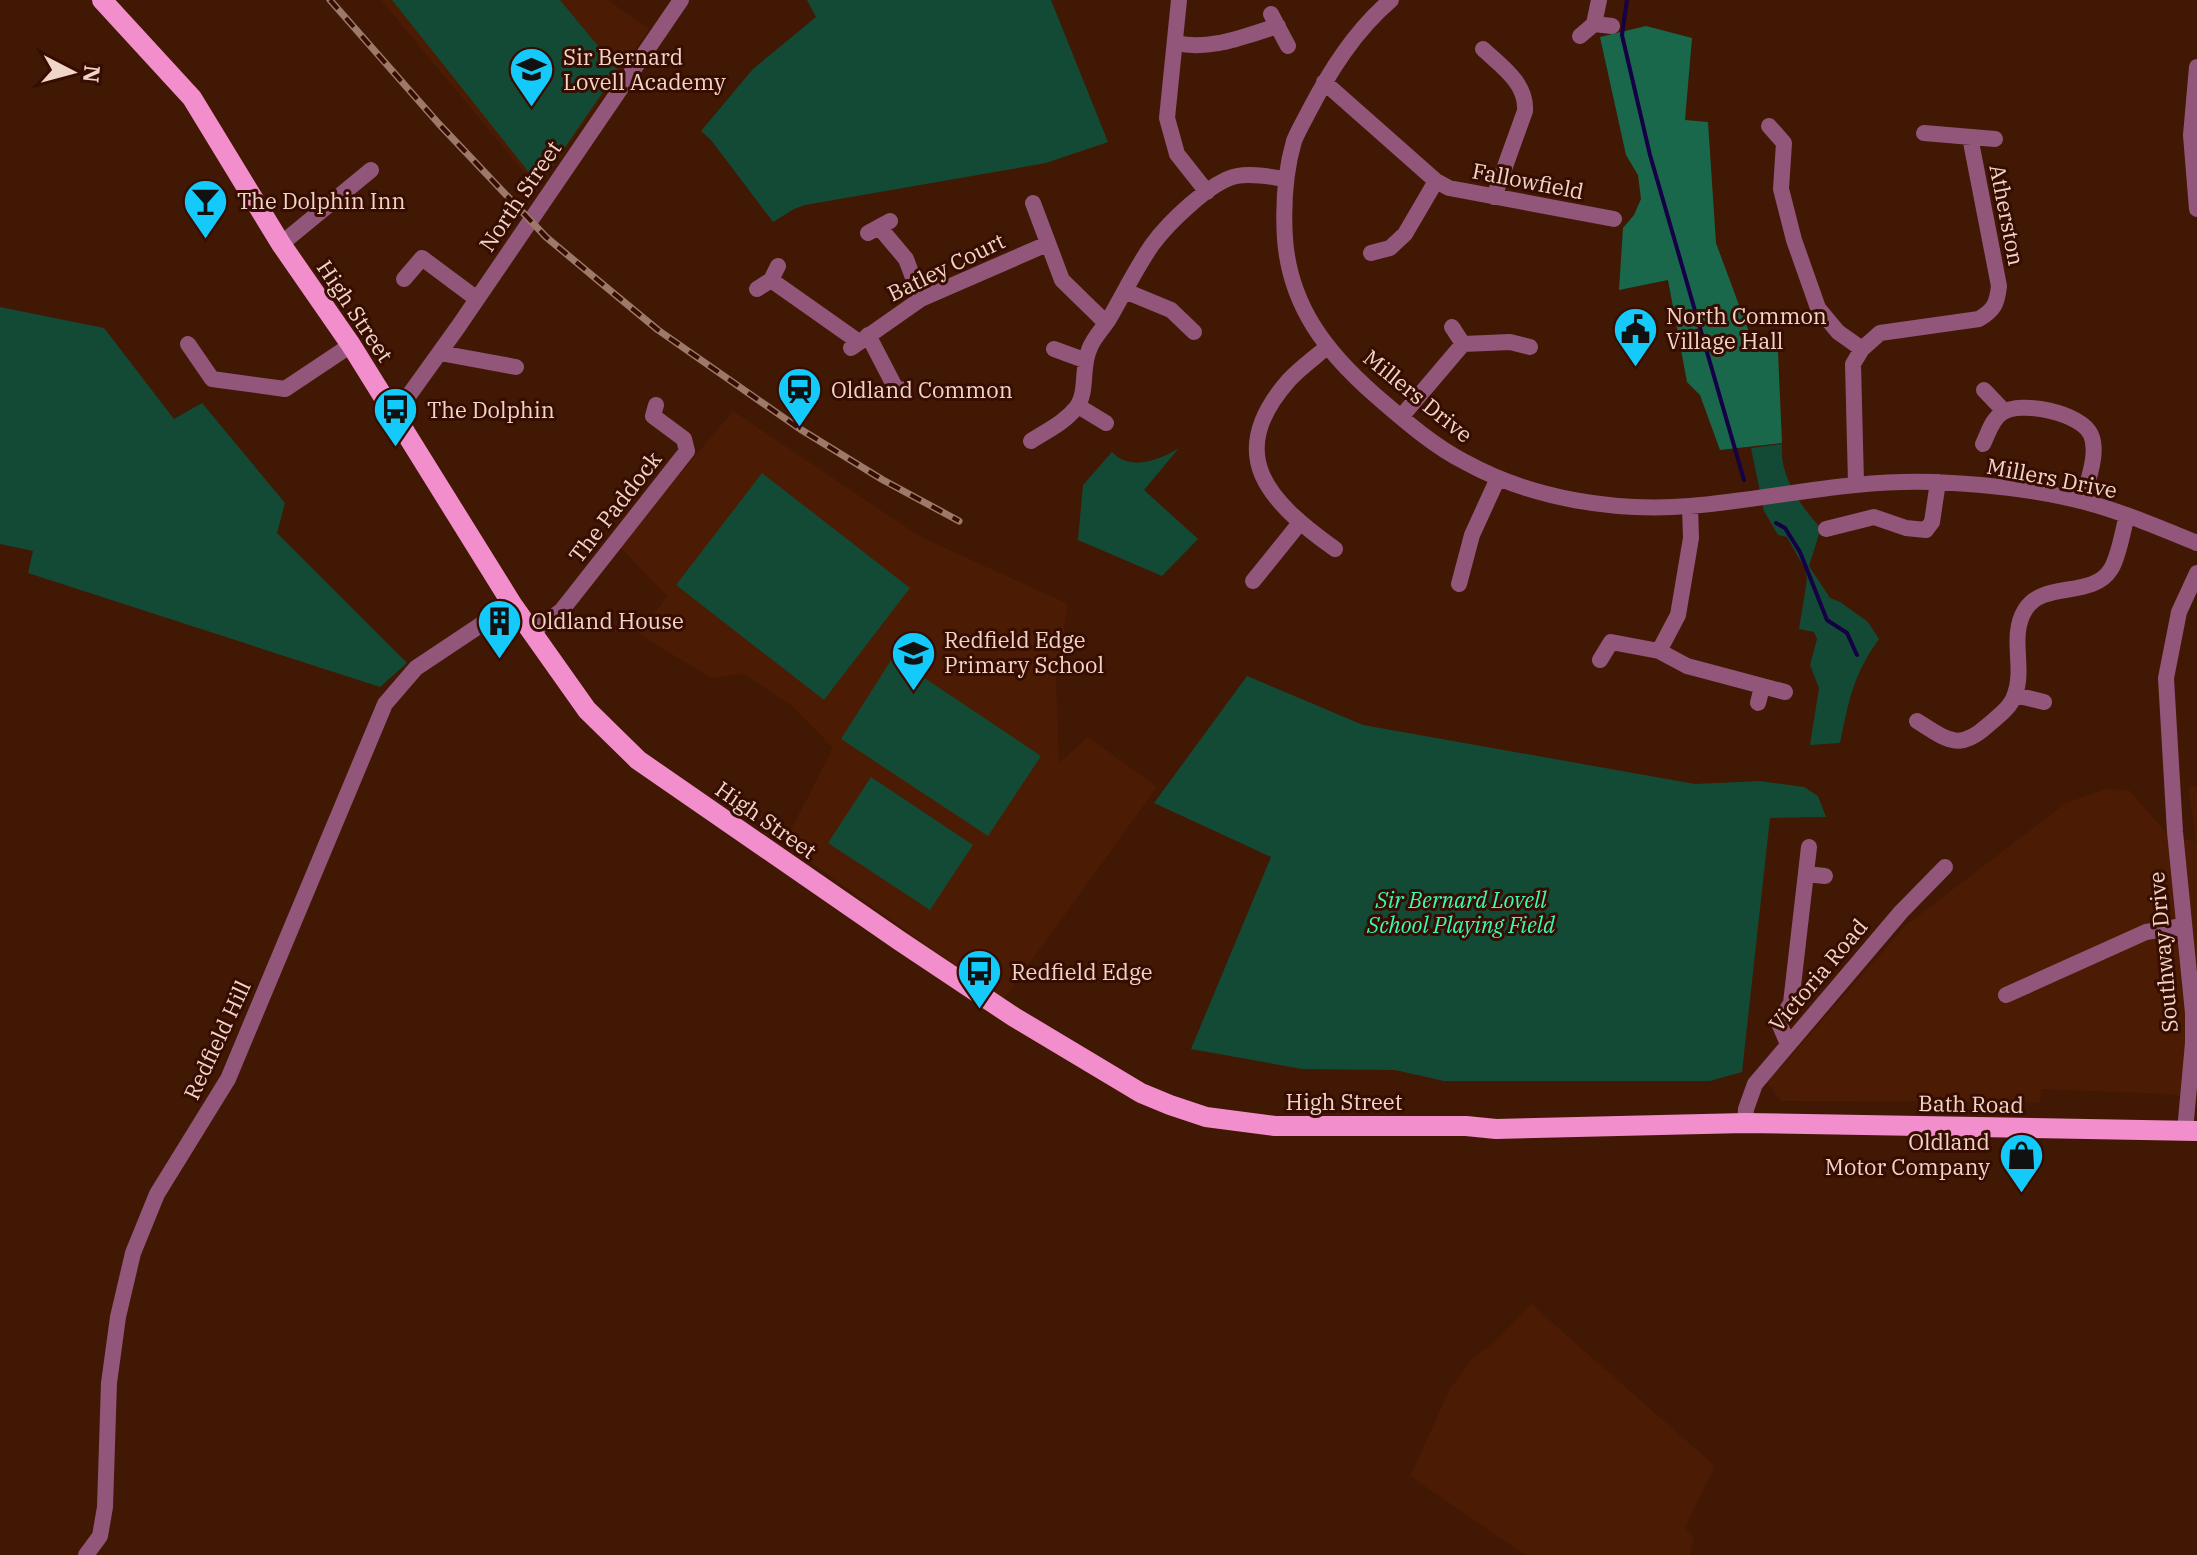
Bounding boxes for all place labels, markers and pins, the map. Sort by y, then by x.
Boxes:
place label: Sir Bernard Lovell Academy [563,42,726,96]
school or university icon: Sir Bernard Lovell Academy [508,46,556,109]
bar icon: The Dolphin Inn [182,177,230,240]
place label: The Dolphin Inn [237,186,406,215]
place label: North Common Village Hall [1666,301,1827,355]
public building icon: North Common Village Hall [1611,305,1659,368]
station icon: Oldland Common [776,366,824,429]
place label: Oldland Common [831,375,1013,404]
bus stop icon: The Dolphin [372,386,420,449]
place label: The Dolphin [427,395,555,424]
building icon: Oldland House [476,597,524,660]
place label: Oldland House [531,606,684,635]
place label: Redfield Edge Primary School [944,625,1104,679]
school or university icon: Redfield Edge Primary School [889,629,937,692]
bus stop icon: Redfield Edge [956,948,1004,1011]
place label: Redfield Edge [1011,957,1153,986]
place label: Oldland Motor Company [1825,1127,1990,1181]
shop icon: Oldland Motor Company [1997,1131,2045,1194]

